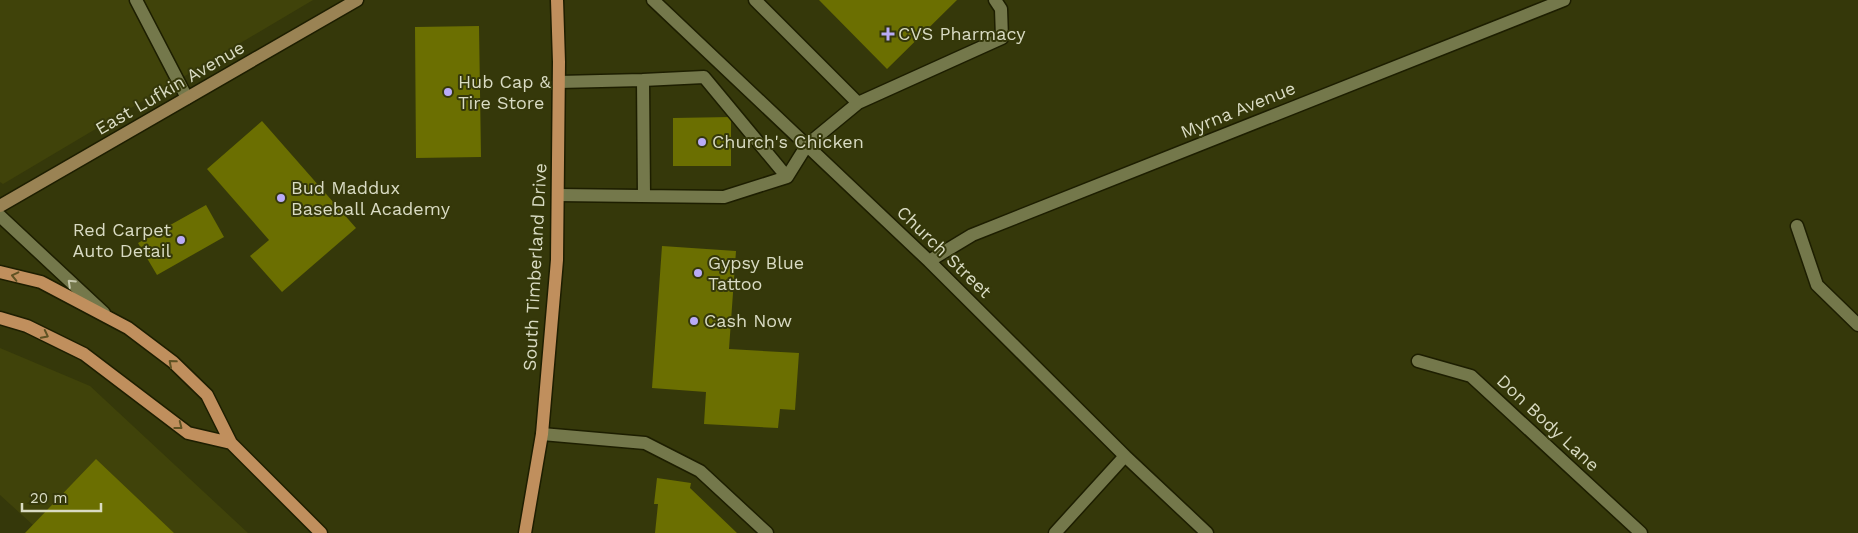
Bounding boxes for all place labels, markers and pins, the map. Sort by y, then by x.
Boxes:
place label: CVS Pharmacy [898,23,1026,44]
marker: CVS Pharmacy [882,28,894,40]
place label: Hub Cap & Tire Store [458,71,552,113]
marker: Hub Cap & Tire Store [442,86,454,98]
place label: Church's Chicken [712,131,864,152]
marker: Church's Chicken [696,136,708,148]
place label: Bud Maddux Baseball Academy [291,177,451,219]
marker: Bud Maddux Baseball Academy [275,192,287,204]
place label: Red Carpet Auto Detail [73,219,171,261]
marker: Red Carpet Auto Detail [175,234,187,246]
place label: Gypsy Blue Tattoo [708,252,804,294]
marker: Gypsy Blue Tattoo [692,267,704,279]
place label: Cash Now [704,310,792,331]
marker: Cash Now [688,315,700,327]

